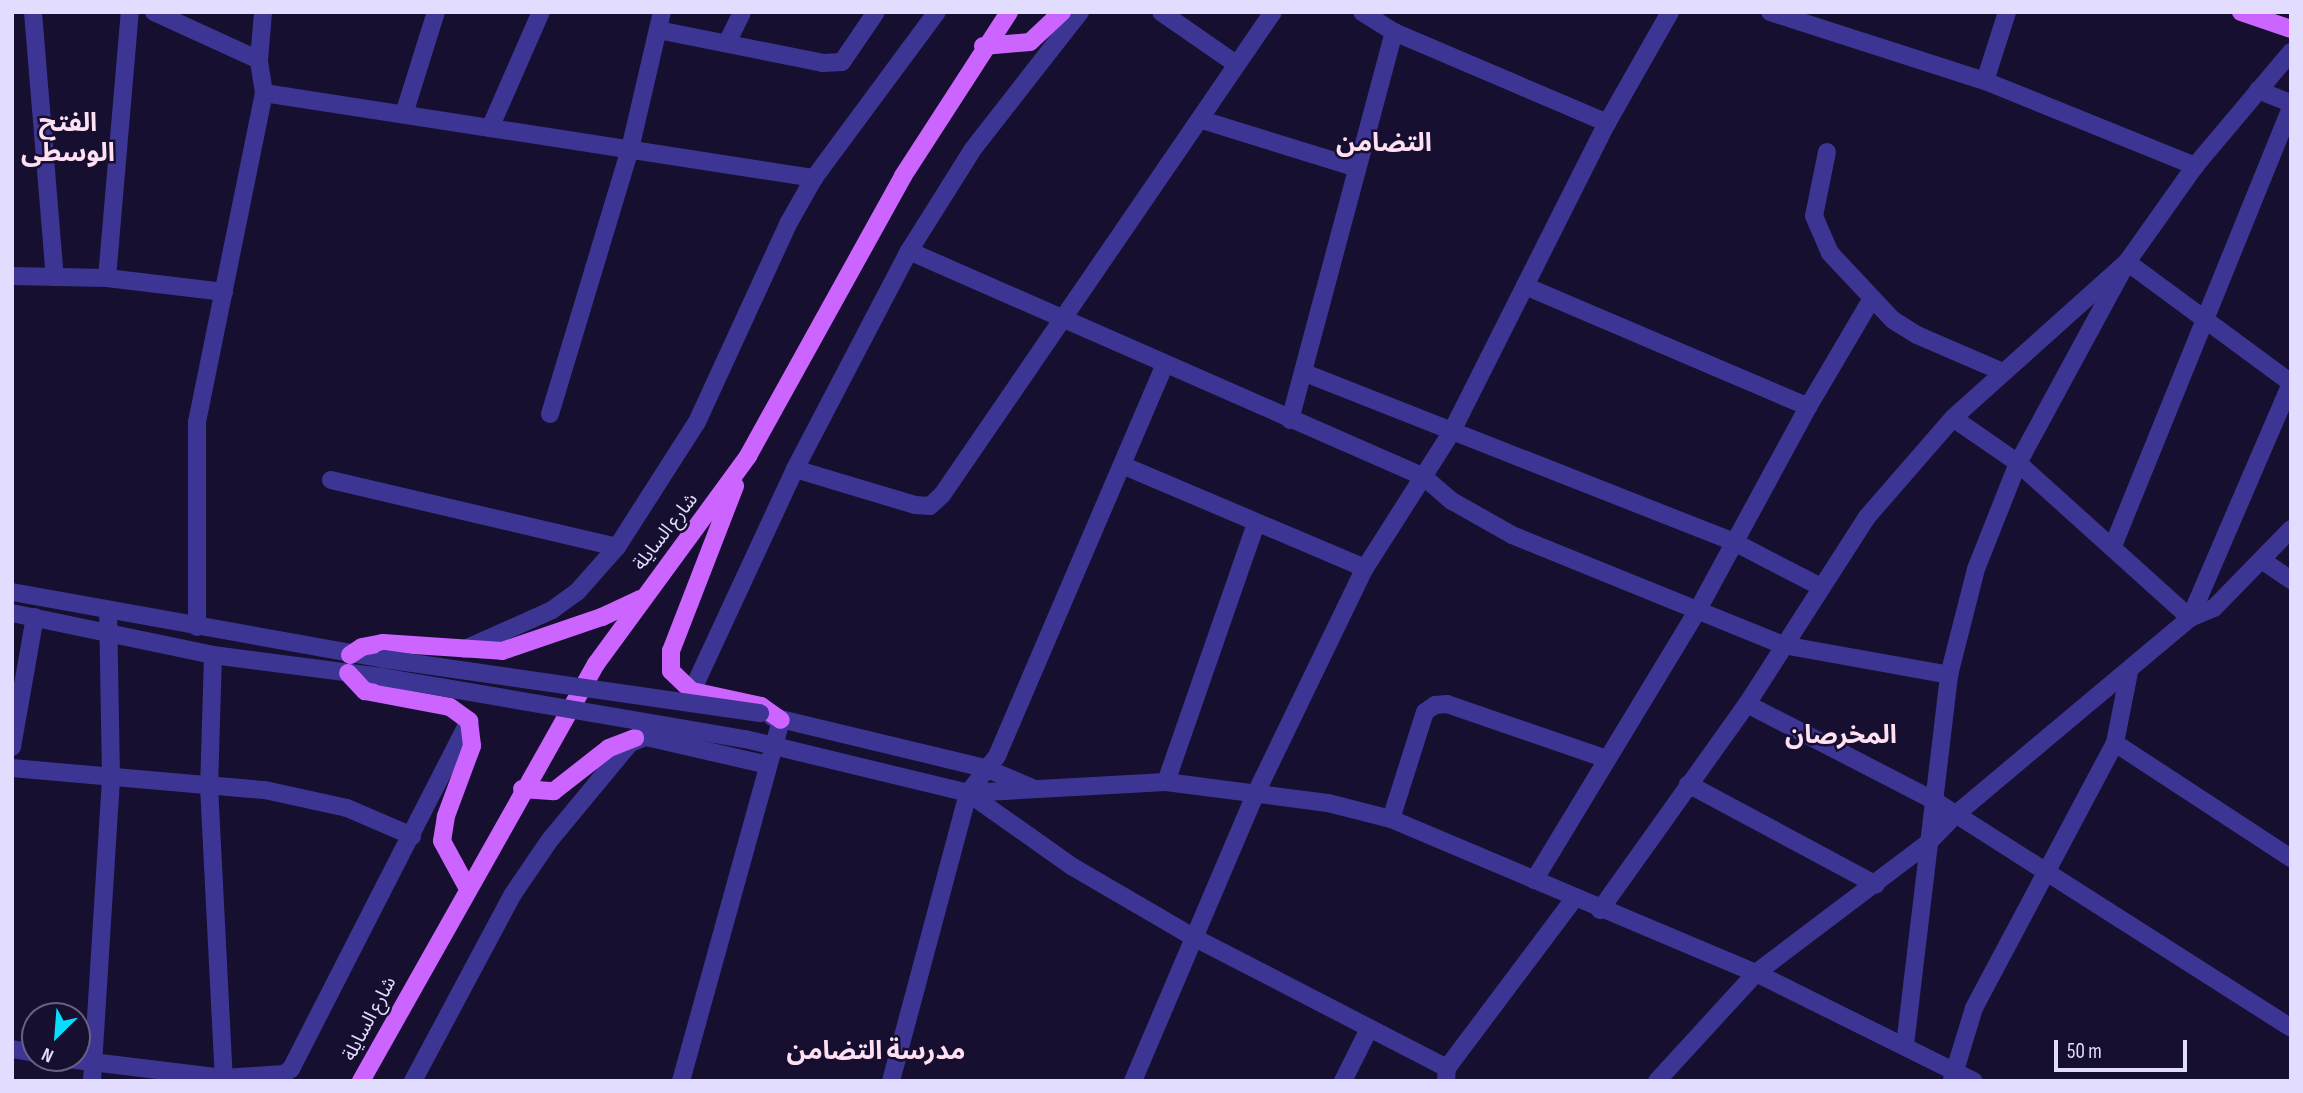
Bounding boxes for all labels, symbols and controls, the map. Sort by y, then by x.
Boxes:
district label: الفتح الوسطى [21,108,115,170]
district label: التضامن [1336,128,1432,160]
street label: شارع السايلة [629,489,703,575]
district label: المخرصان [1785,720,1897,752]
street label: شارع السايلة [338,973,402,1065]
north arrow [21,1002,91,1072]
scale bar [2058,1026,2191,1070]
district label: مدرسة التضامن [787,1036,965,1068]
text: 50 m [2067,1039,2102,1064]
text: N [38,1042,57,1067]

